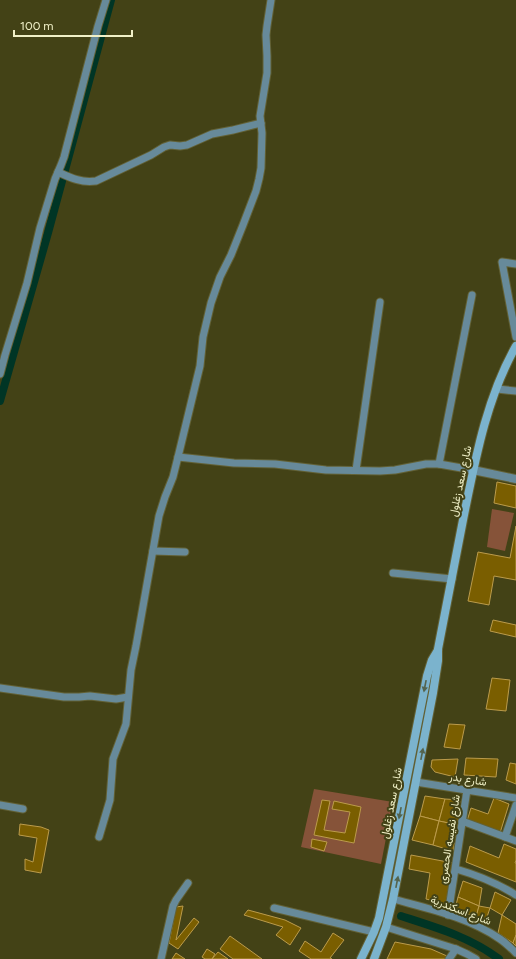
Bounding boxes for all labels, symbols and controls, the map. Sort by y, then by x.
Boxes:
scale bar [14,12,132,38]
text: 100 m [20,19,54,33]
street label: شارع سعد زغلول [447,444,475,518]
one-way arrow [422,680,428,692]
one-way arrow [419,748,425,760]
street label: شارع سعد زغلول [378,766,406,840]
street label: شارع بدر [447,770,488,790]
street label: شارع نفيسه الحصرى [436,793,464,885]
one-way arrow [397,807,403,819]
one-way arrow [394,875,400,888]
street label: شارع اسكندرية [428,893,493,929]

